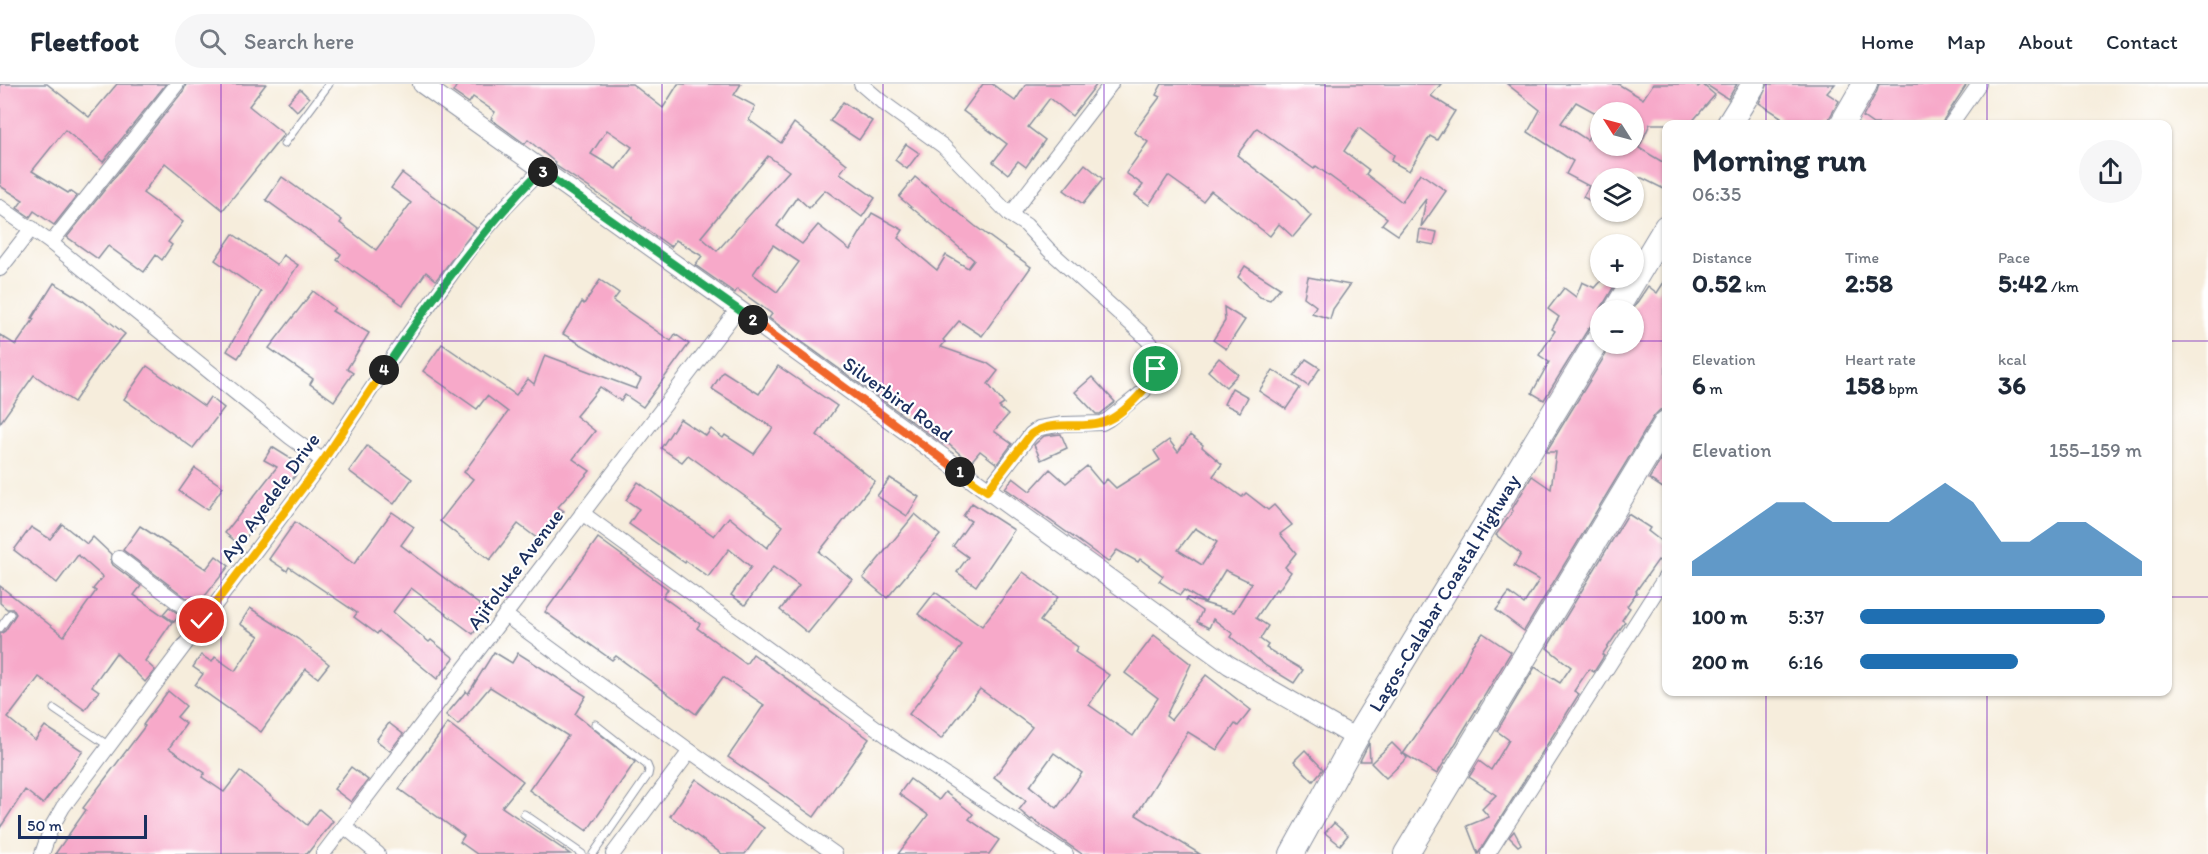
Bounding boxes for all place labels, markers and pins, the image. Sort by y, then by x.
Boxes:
pin: 3 [528,157,558,187]
pin: 2 [738,305,768,335]
pin [1130,343,1181,394]
pin: 4 [369,355,399,385]
pin: 1 [945,457,975,487]
pin [176,595,227,646]

